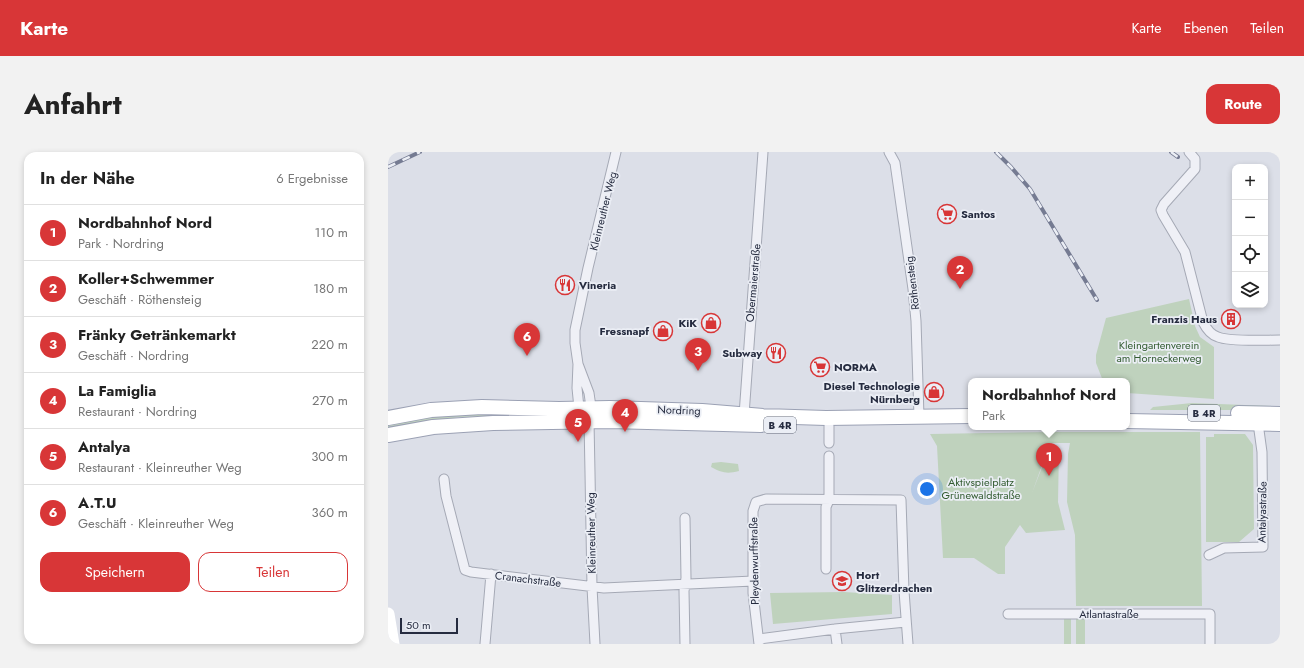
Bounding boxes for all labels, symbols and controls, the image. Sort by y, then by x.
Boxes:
text: Karte [20,15,68,42]
text: Karte [1131,18,1161,38]
text: Ebenen [1183,18,1228,38]
text: Teilen [1250,18,1284,38]
text: Anfahrt [24,84,122,125]
button: Route [1206,84,1280,124]
map controls [1232,164,1268,308]
button: + [1232,164,1268,200]
text: In der Nähe [40,166,135,190]
text: 6 Ergebnisse [276,169,348,188]
street label: Kleinreuther Weg [585,170,621,252]
button: − [1232,200,1268,236]
supermarket icon: Santos [936,203,958,225]
place label: Santos [961,206,995,222]
text: Nordbahnhof Nord [78,212,212,234]
text: 1 [50,223,56,242]
text: 110 m [314,223,348,242]
text: Park · Nordring [78,234,164,253]
button: locate [1232,236,1268,272]
street label: Obermaierstraße [742,243,764,323]
street label: Röthensteig [901,255,923,311]
pin: 2 [947,256,973,289]
text: Koller+Schwemmer [78,268,214,290]
button: layers [1232,272,1268,308]
restaurant icon: Vineria [554,274,576,296]
place label: Vineria [578,277,616,293]
text: 2 [49,279,57,298]
text: 180 m [313,279,348,298]
text: Geschäft · Röthensteig [78,290,202,309]
building icon: Franzis Haus [1220,308,1242,330]
place label: Franzis Haus [1151,311,1217,327]
shop icon: KiK [700,312,722,334]
place label: KiK [679,315,697,331]
shop icon: Fressnapf [652,320,674,342]
pin: 6 [514,323,540,356]
place label: Fressnapf [600,323,650,339]
text: Fränky Getränkemarkt [78,324,236,346]
text: 3 [49,335,57,354]
text: 220 m [311,335,348,354]
park label: Kleingartenverein am Horneckerweg [1116,337,1202,366]
pin: 3 [685,338,711,371]
restaurant icon: Subway [765,342,787,364]
place label: Subway [722,345,762,361]
text: Geschäft · Nordring [78,346,189,365]
supermarket icon: NORMA [809,356,831,378]
place label: NORMA [834,359,878,375]
place label: Diesel Technologie Nürnberg [824,378,920,407]
popup [968,378,1130,430]
text: La Famiglia [78,380,156,402]
shop icon: Diesel Technologie Nürnberg [923,381,945,403]
text: Nordbahnhof Nord [982,384,1116,406]
text: 4 [48,391,58,410]
text: 270 m [312,391,348,410]
pin: 4 [612,399,638,432]
street label: Nordring [657,401,701,419]
text: Restaurant · Nordring [78,402,197,421]
road number: B 4R [1188,405,1220,421]
text: Park [982,406,1005,425]
pin: 5 [565,409,591,442]
road number: B 4R [764,417,796,433]
text: Antalya [78,436,130,458]
pin: 1 [1036,443,1062,476]
text: 5 [49,447,57,466]
text: 300 m [311,447,348,466]
text: Restaurant · Kleinreuther Weg [78,458,242,477]
park label: Aktivspielplatz Grünewaldstraße [942,474,1021,503]
your location [917,479,937,499]
street label: Antalyastraße [1253,481,1271,543]
text: A.T.U [78,492,117,514]
street label: Kleinreuther Weg [582,492,600,574]
text: 6 [49,503,57,522]
text: 360 m [312,503,348,522]
text: Geschäft · Kleinreuther Weg [78,514,234,533]
street label: Pleydenwurffstraße [745,517,763,605]
button: Speichern [40,552,190,592]
button: Teilen [198,552,348,592]
street label: Cranachstraße [494,567,562,591]
place label: Hort Glitzerdrachen [856,567,932,596]
school or university icon: Hort Glitzerdrachen [831,570,853,592]
street label: Atlantastraße [1079,606,1139,622]
scale bar [400,616,458,635]
text: 50 m [406,617,431,633]

